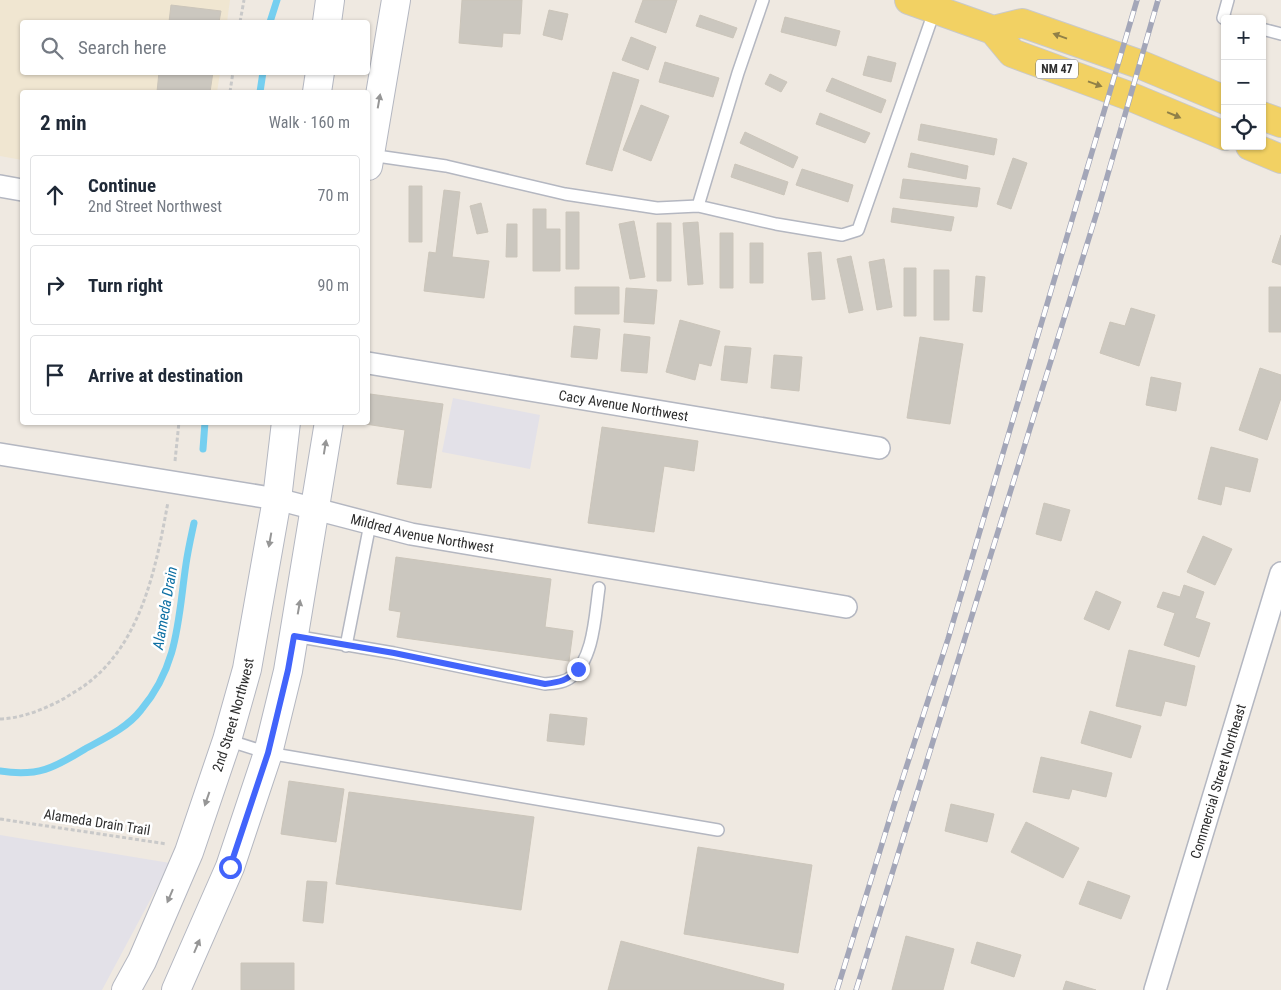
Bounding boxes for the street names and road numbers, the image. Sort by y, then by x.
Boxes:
road number: NM 47 [1036,60,1078,78]
street label: Cacy Avenue Northwest [557,387,690,424]
street label: Mildred Avenue Northwest [349,511,495,556]
street label: 2nd Street Northwest [209,657,257,774]
street label: Commercial Street Northeast [1187,702,1249,861]
street label: Alameda Drain Trail [43,806,151,838]

